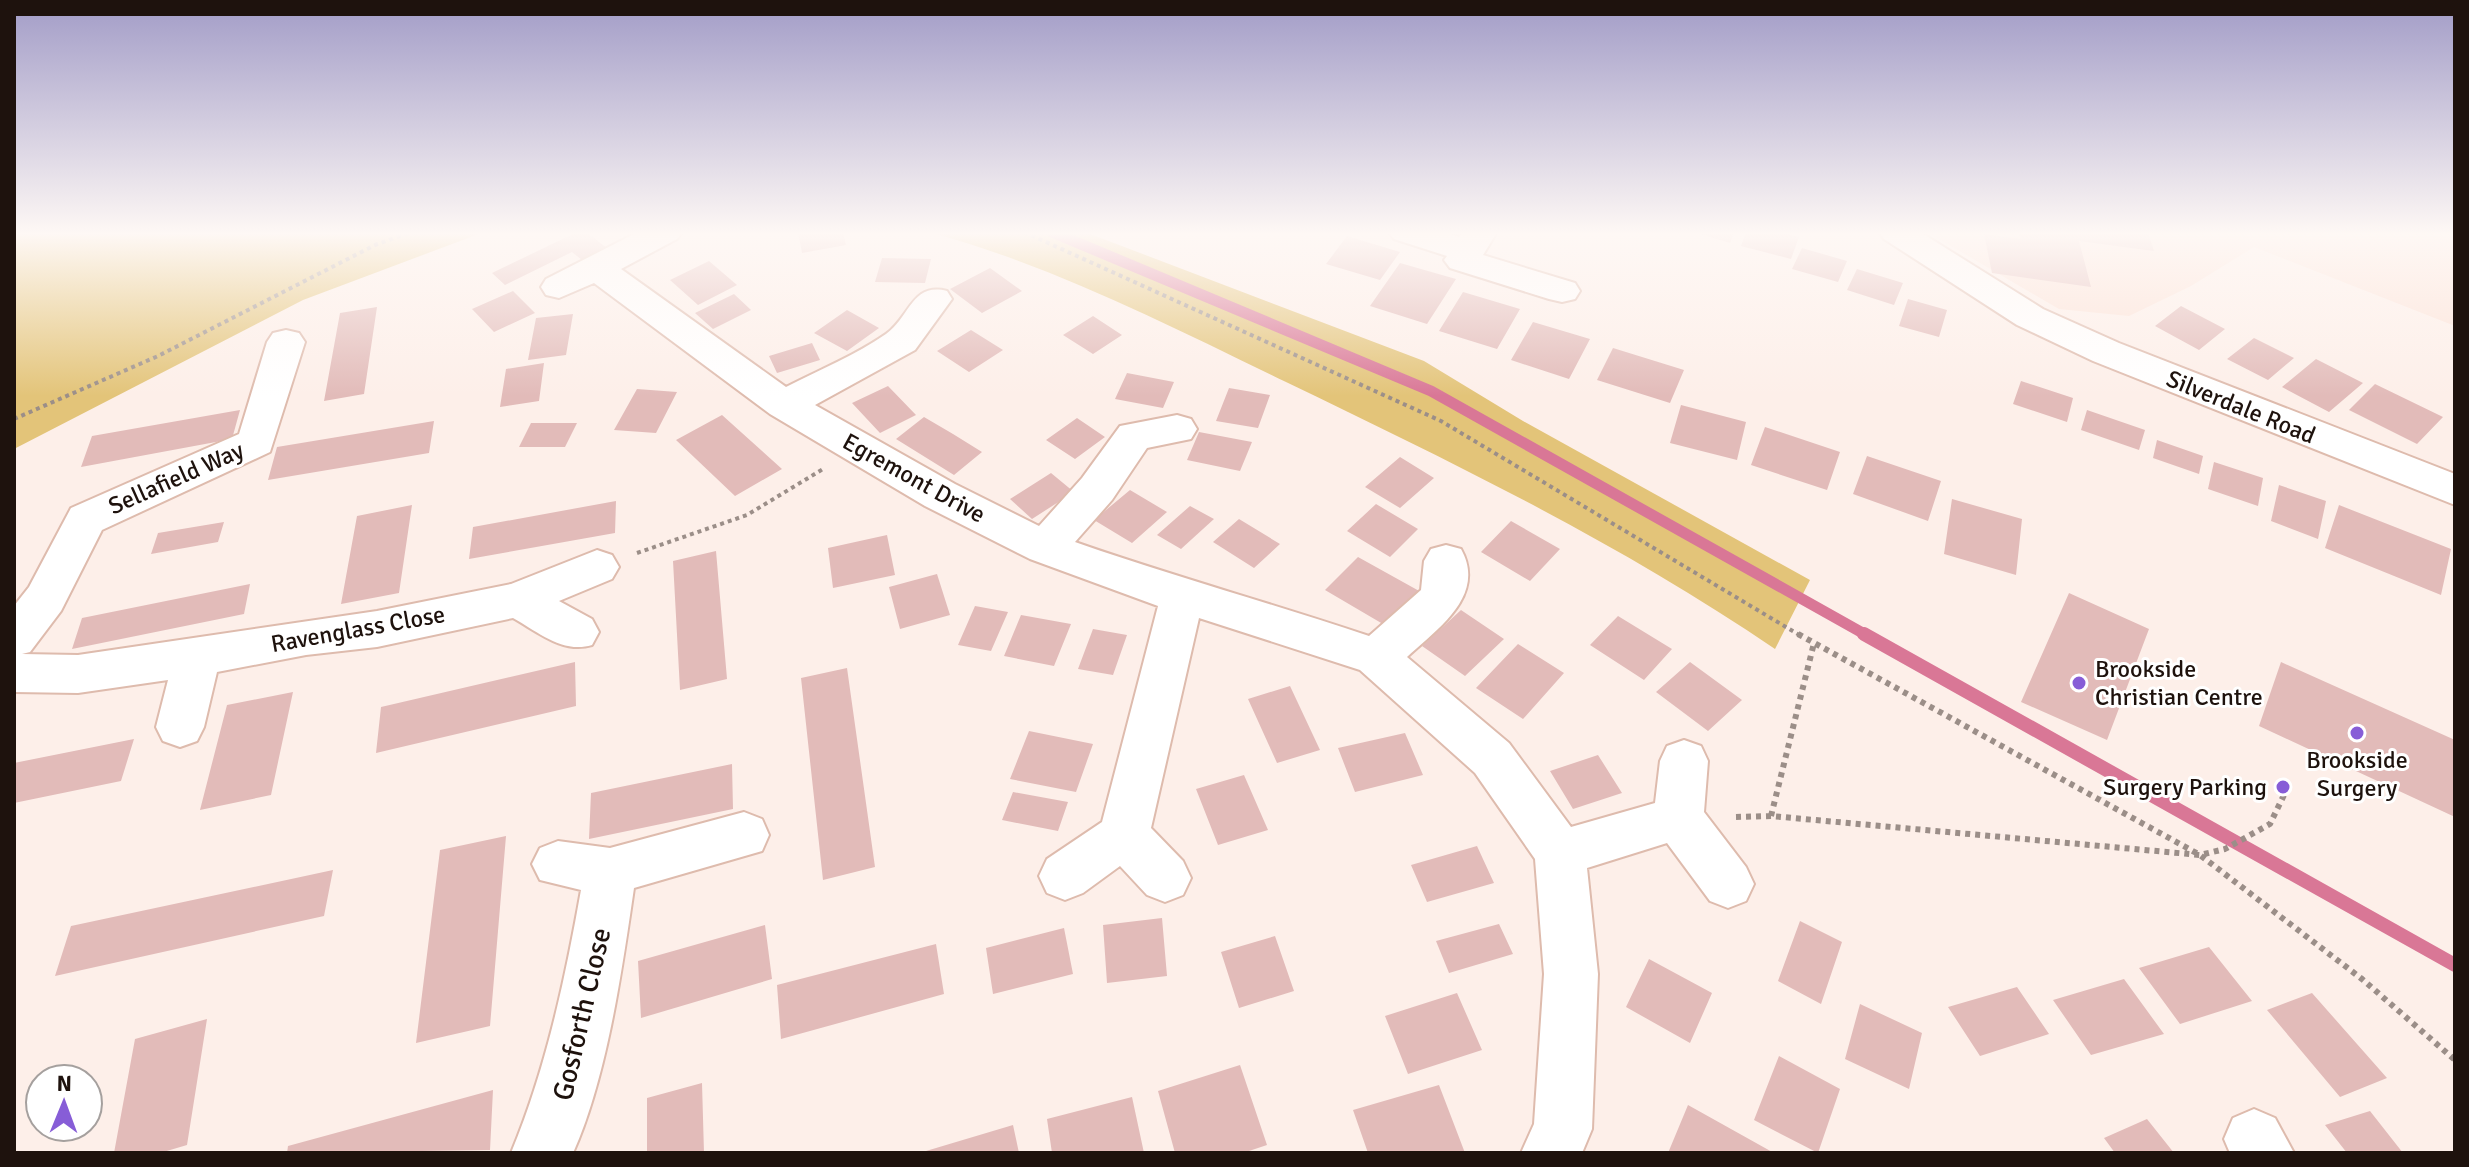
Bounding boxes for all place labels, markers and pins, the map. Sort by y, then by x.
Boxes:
place label: Brookside Christian Centre [2095,654,2263,712]
marker: Brookside Christian Centre [2070,674,2088,692]
marker: Brookside Surgery [2348,724,2366,742]
place label: Brookside Surgery [2306,745,2408,803]
place label: Surgery Parking [2103,772,2267,802]
marker: Surgery Parking [2274,778,2292,796]

